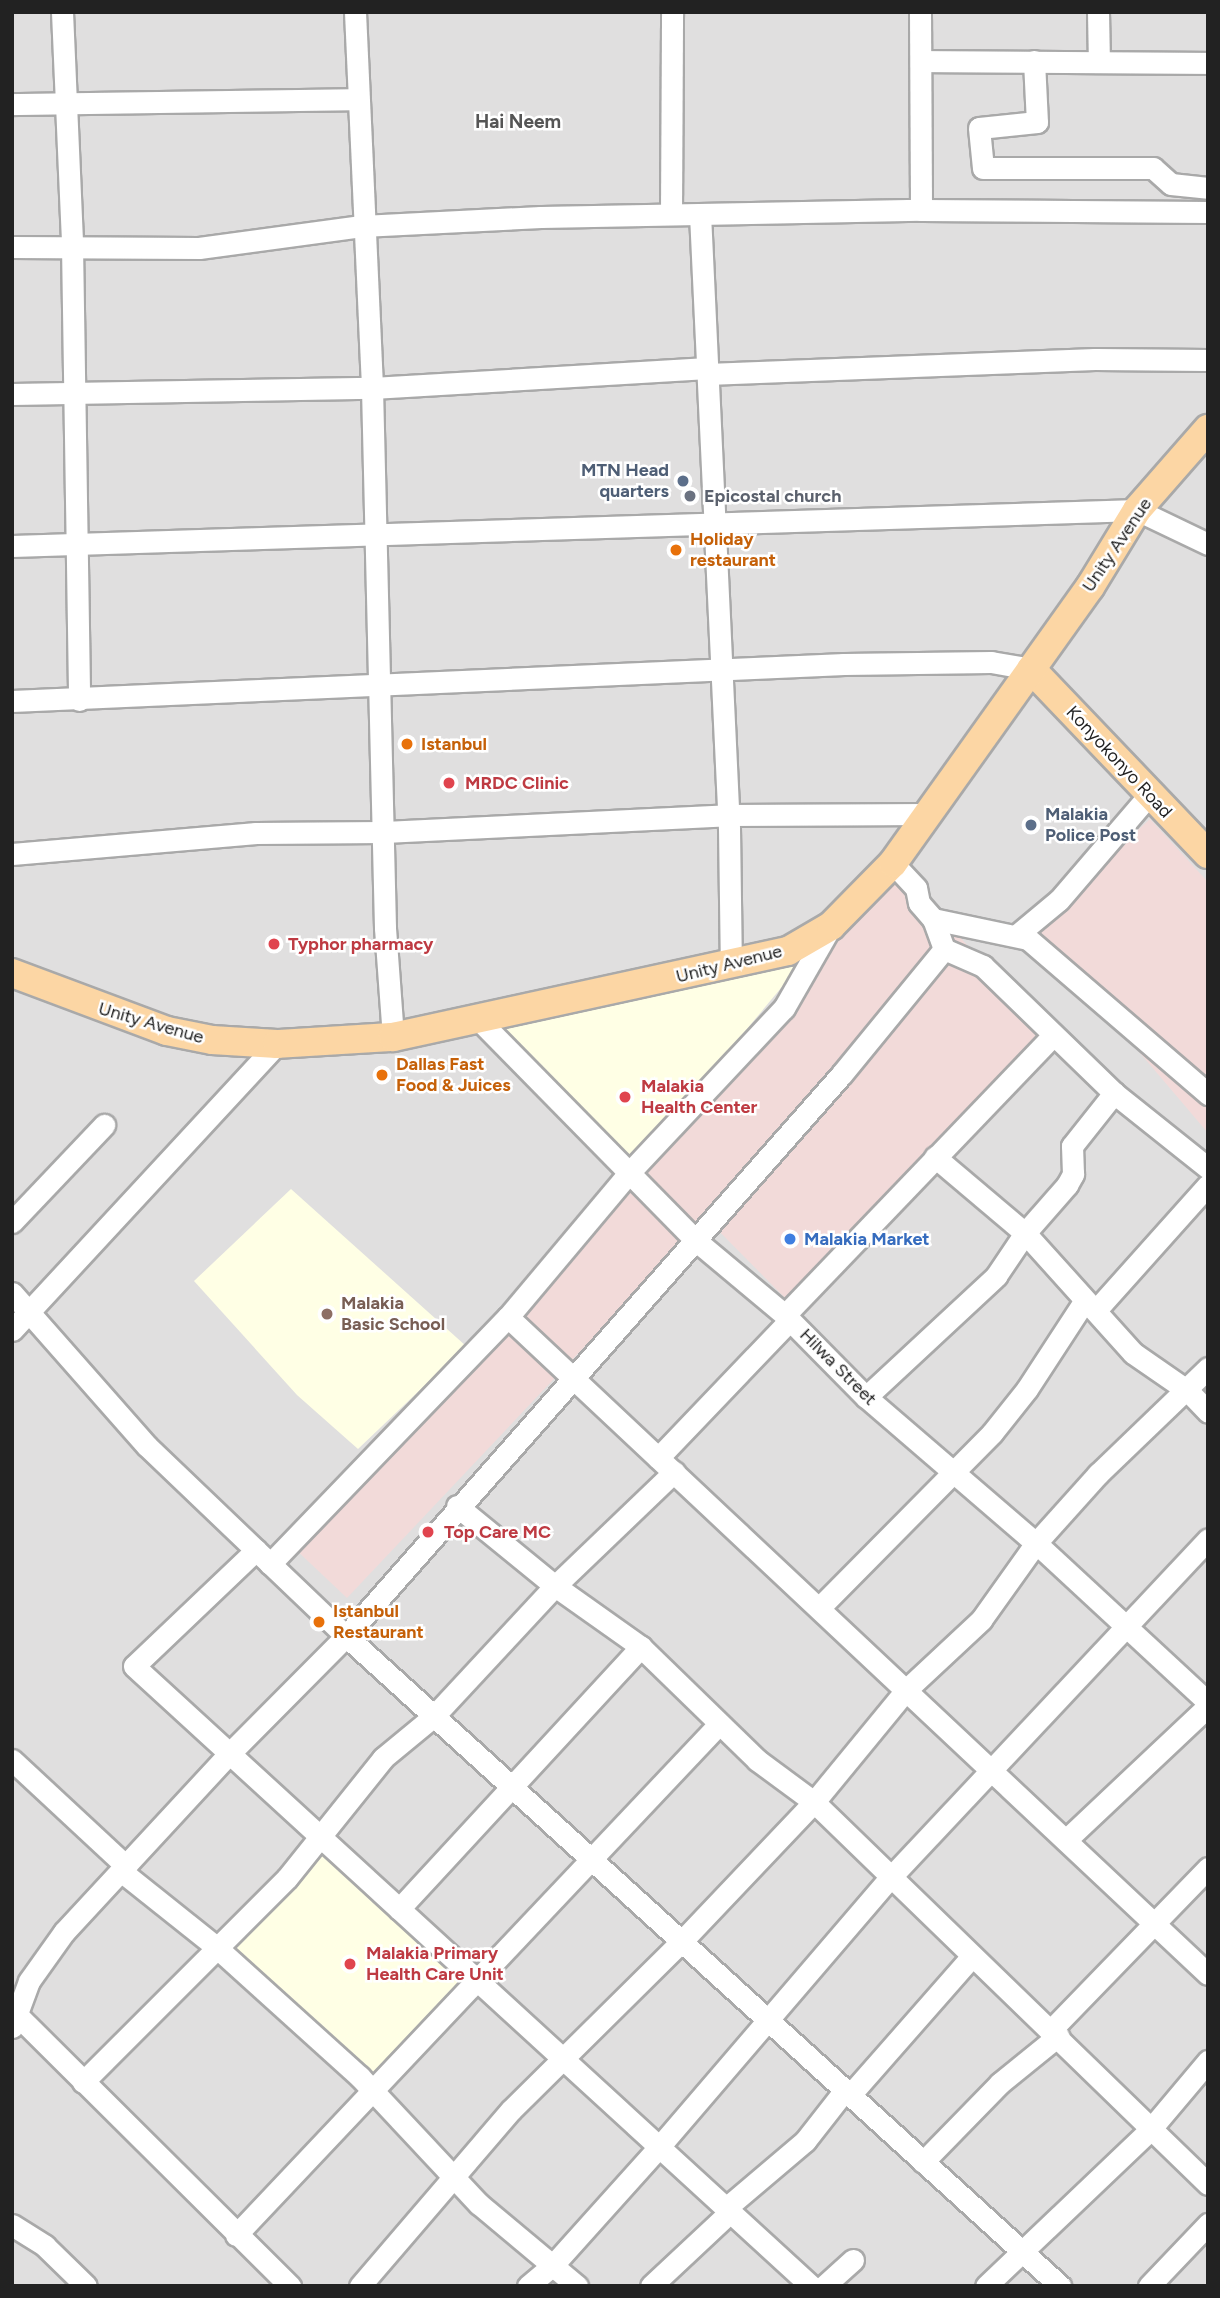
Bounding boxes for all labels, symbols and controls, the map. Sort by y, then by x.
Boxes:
district label: Hai Neem [475,111,561,133]
place label: MTN Head quarters [581,460,669,503]
marker: MTN Head quarters [675,473,691,489]
place label: Epicostal church [704,485,841,507]
marker: Epicostal church [682,488,698,504]
street label: Unity Avenue [1078,494,1156,596]
place label: Holiday restaurant [690,529,776,572]
marker: Holiday restaurant [668,542,684,558]
street label: Konyokonyo Road [1062,701,1176,823]
place label: Istanbul [421,733,487,755]
marker: Istanbul [399,736,415,752]
place label: MRDC Clinic [465,772,569,794]
marker: MRDC Clinic [439,773,459,793]
place label: Malakia Police Post [1045,804,1136,846]
marker: Malakia Police Post [1023,817,1039,833]
place label: Typhor pharmacy [288,933,433,955]
marker: Typhor pharmacy [266,936,282,952]
street label: Unity Avenue [674,940,784,988]
street label: Unity Avenue [96,998,206,1048]
place label: Dallas Fast Food & Juices [396,1054,511,1096]
marker: Dallas Fast Food & Juices [374,1067,390,1083]
place label: Malakia Health Center [641,1076,757,1118]
marker: Malakia Health Center [615,1087,635,1107]
place label: Malakia Market [804,1228,930,1250]
marker: Malakia Market [782,1231,798,1247]
place label: Malakia Basic School [341,1293,445,1336]
marker: Malakia Basic School [319,1306,335,1322]
street label: Hilwa Street [795,1324,881,1410]
place label: Top Care MC [444,1521,551,1543]
marker: Top Care MC [418,1522,438,1542]
place label: Istanbul Restaurant [333,1601,424,1644]
marker: Istanbul Restaurant [311,1614,327,1630]
place label: Malakia Primary Health Care Unit [366,1943,504,1986]
marker: Malakia Primary Health Care Unit [340,1954,360,1974]

